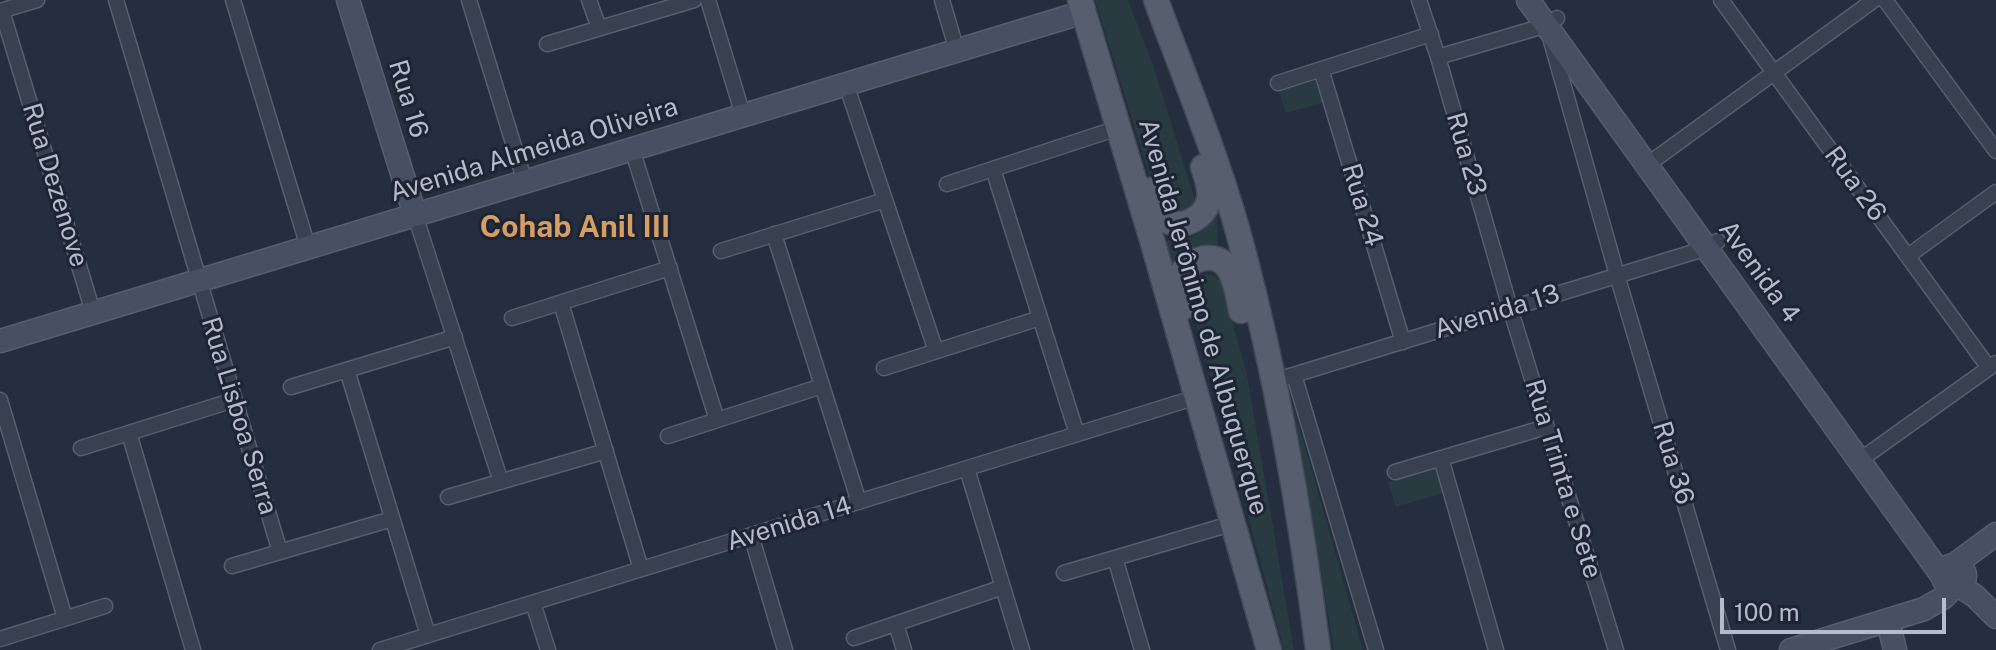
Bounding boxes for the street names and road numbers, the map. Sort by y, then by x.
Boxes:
street label: Rua 16 [381,56,435,142]
street label: Avenida Almeida Oliveira [386,91,682,209]
street label: Rua Dezenove [15,99,95,271]
street label: Rua 23 [1439,109,1493,199]
street label: Avenida Jerônimo de Albuquerque [1131,115,1275,519]
street label: Rua 26 [1817,141,1893,227]
street label: Rua 24 [1335,160,1389,250]
street label: Avenida 4 [1712,215,1806,329]
street label: Avenida 13 [1431,278,1563,346]
street label: Rua Lisboa Serra [194,313,284,519]
street label: Rua Trinta e Sete [1518,376,1608,582]
street label: Rua 36 [1646,418,1700,508]
street label: Avenida 14 [723,490,855,558]

